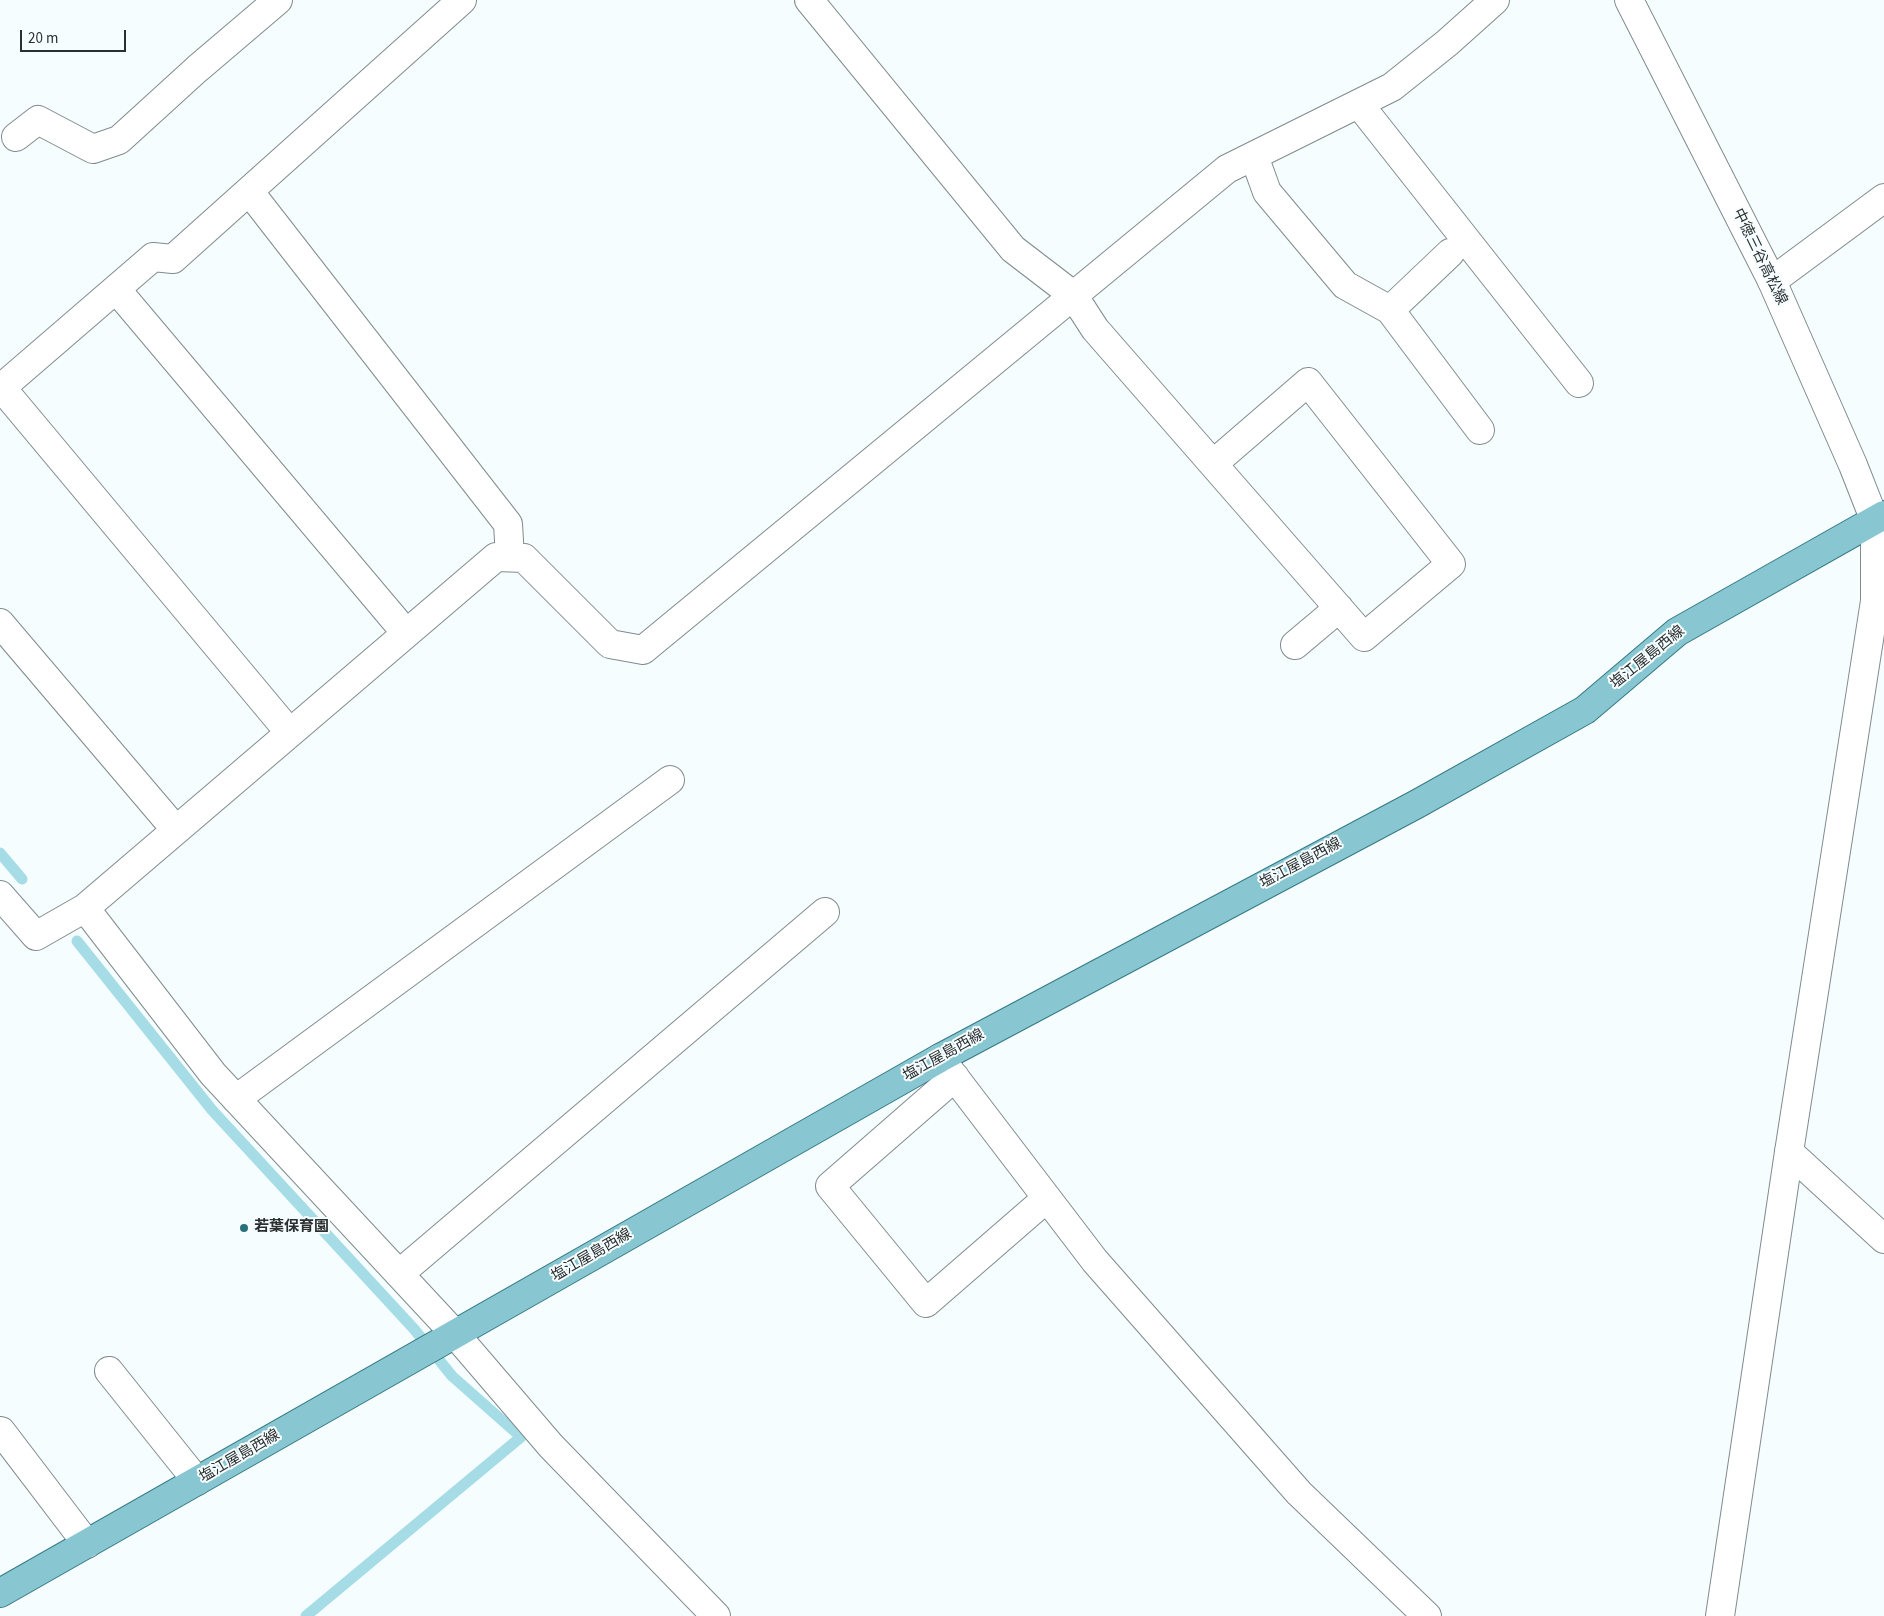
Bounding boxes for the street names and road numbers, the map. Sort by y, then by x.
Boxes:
street label: 中徳三谷高松線 [1728,206,1790,308]
street label: 塩江屋島西線 [1607,623,1689,693]
street label: 塩江屋島西線 [1257,835,1345,893]
street label: 塩江屋島西線 [900,1026,988,1086]
street label: 塩江屋島西線 [549,1226,635,1286]
street label: 塩江屋島西線 [197,1427,283,1487]

